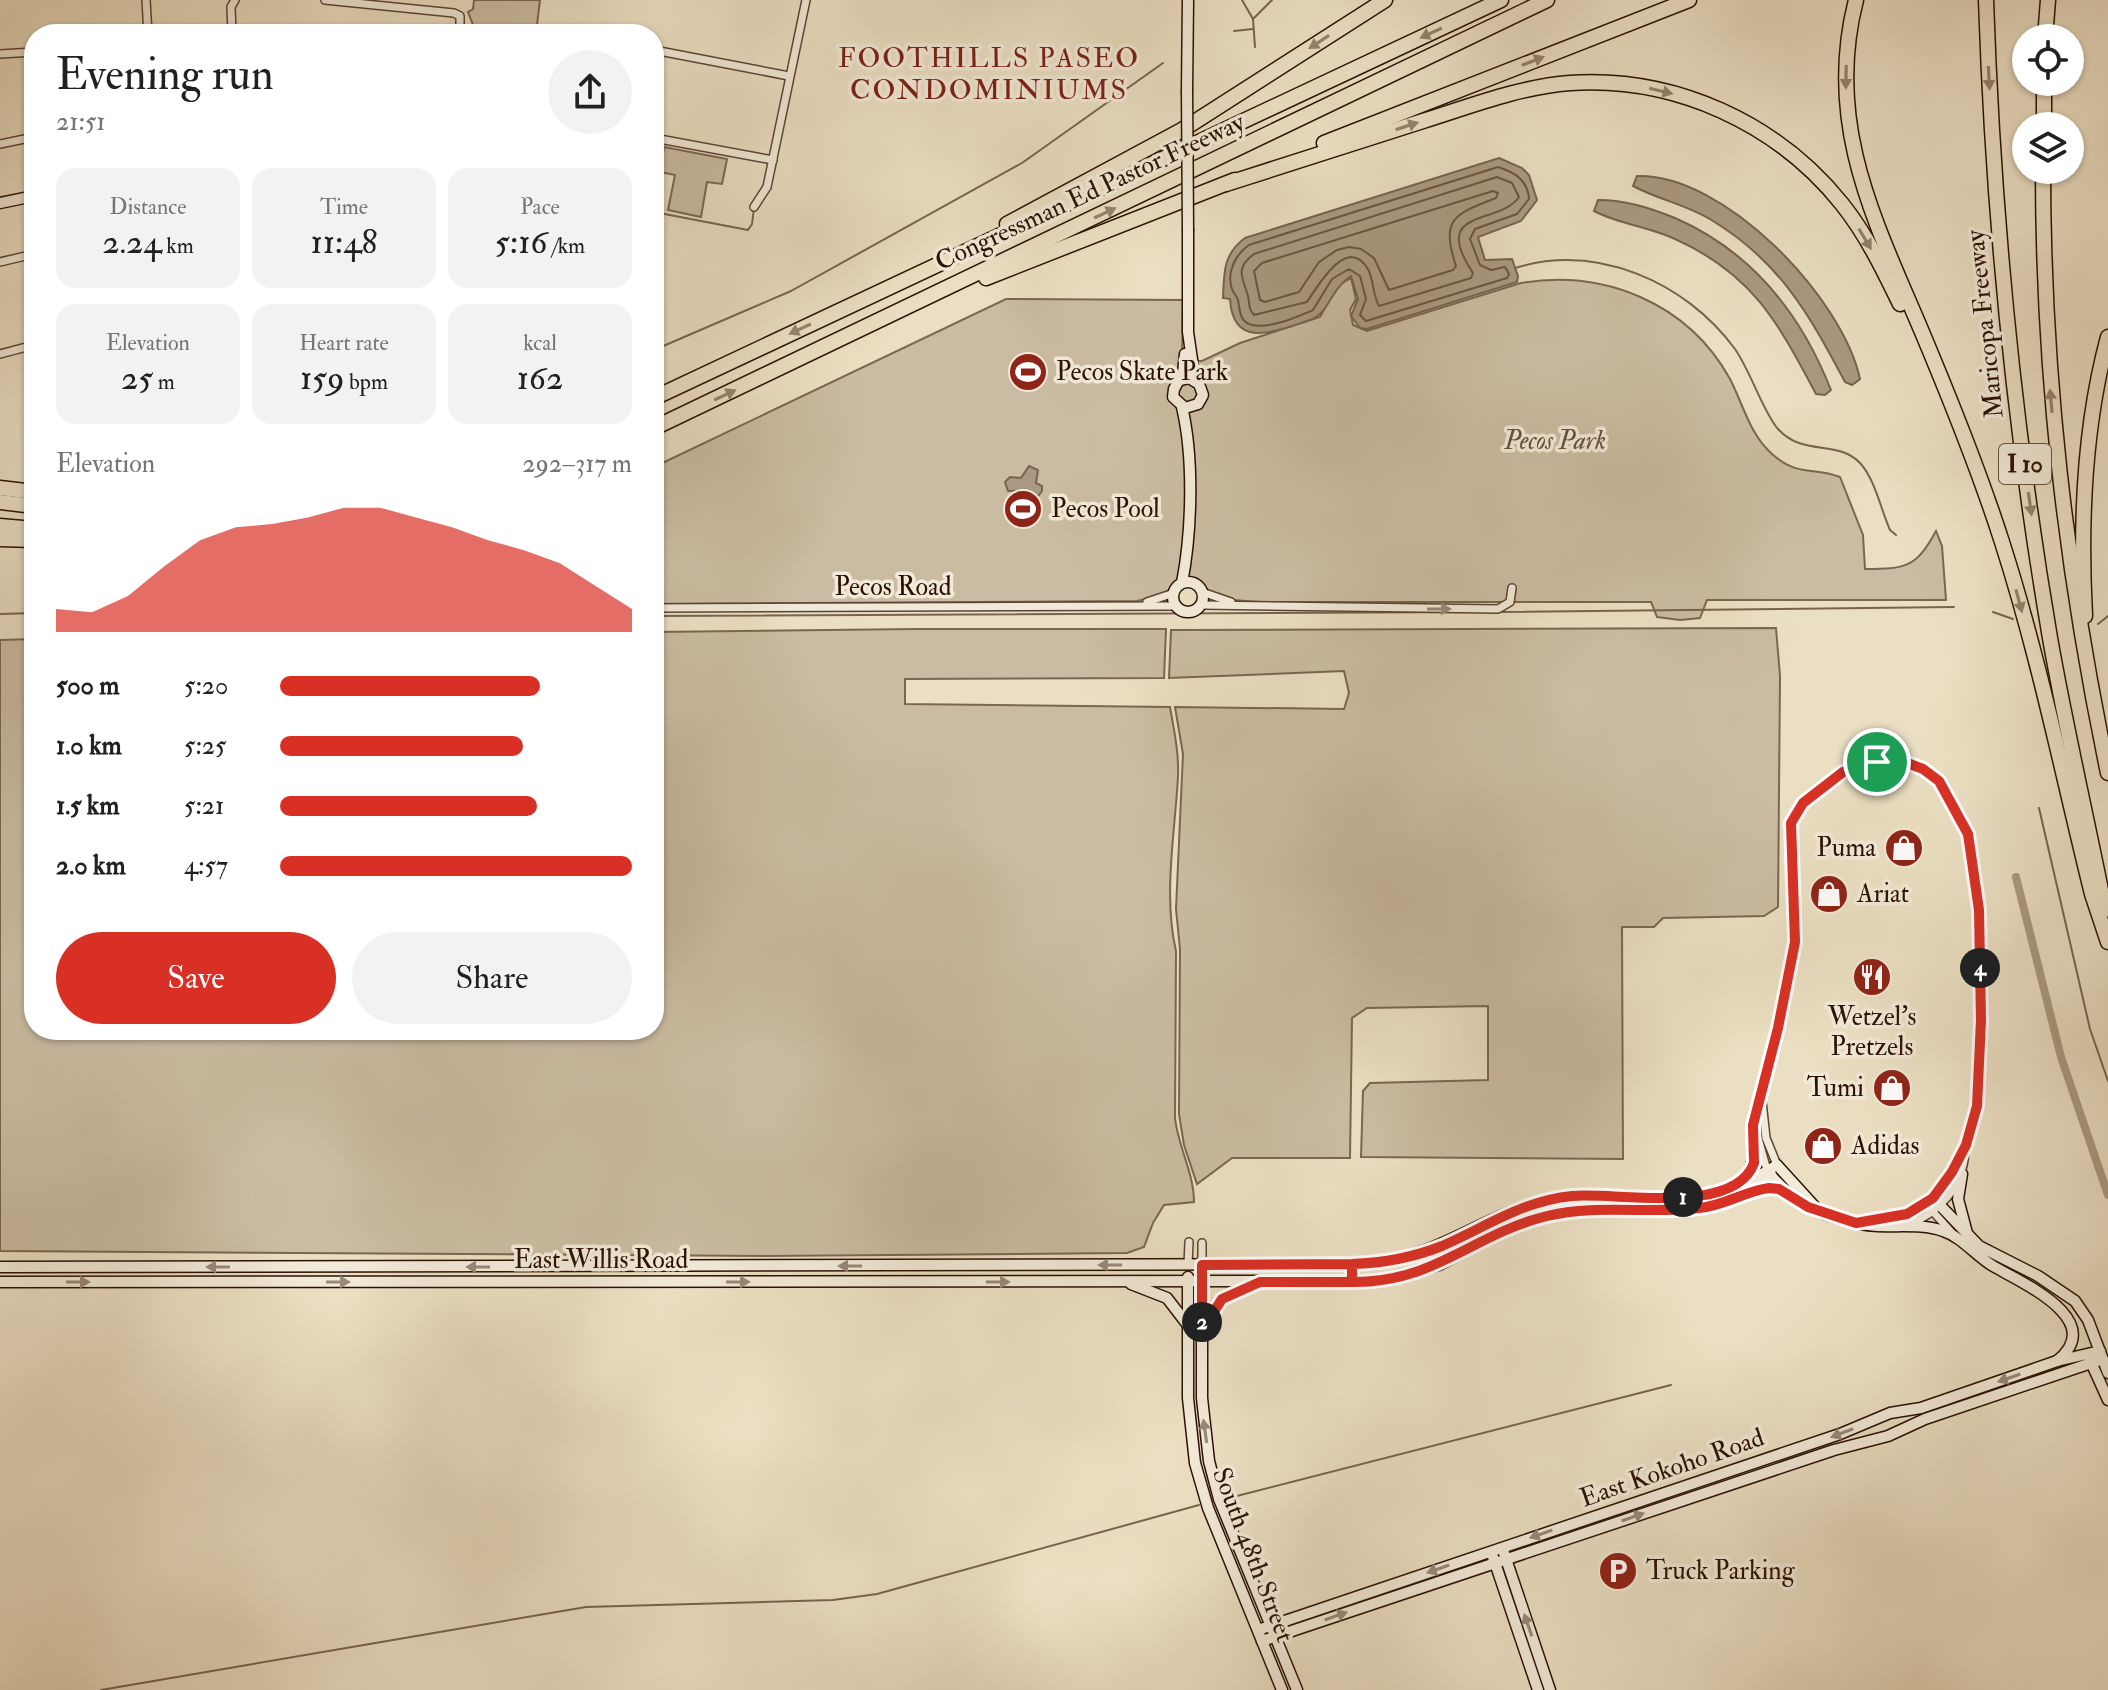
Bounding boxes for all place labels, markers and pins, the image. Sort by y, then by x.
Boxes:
sports icon: Pecos Skate Park [1007,351,1049,393]
place label: Pecos Skate Park [1056,356,1229,388]
sports icon: Pecos Pool [1002,488,1044,530]
place label: Pecos Pool [1051,493,1160,525]
pin [1843,728,1911,796]
shop icon: Puma [1883,827,1925,869]
place label: Puma [1816,832,1876,864]
shop icon: Ariat [1808,873,1850,915]
place label: Ariat [1856,878,1909,910]
pin: 4 [1960,948,2000,988]
restaurant icon: Wetzel's Pretzels [1851,956,1893,998]
place label: Wetzel's Pretzels [1827,1001,1916,1063]
shop icon: Tumi [1871,1067,1913,1109]
place label: Tumi [1807,1072,1864,1104]
shop icon: Adidas [1802,1125,1844,1167]
place label: Adidas [1850,1130,1920,1162]
pin: 1 [1663,1177,1703,1217]
pin: 2 [1182,1302,1222,1342]
parking icon: Truck Parking [1597,1550,1639,1592]
place label: Truck Parking [1646,1555,1796,1587]

